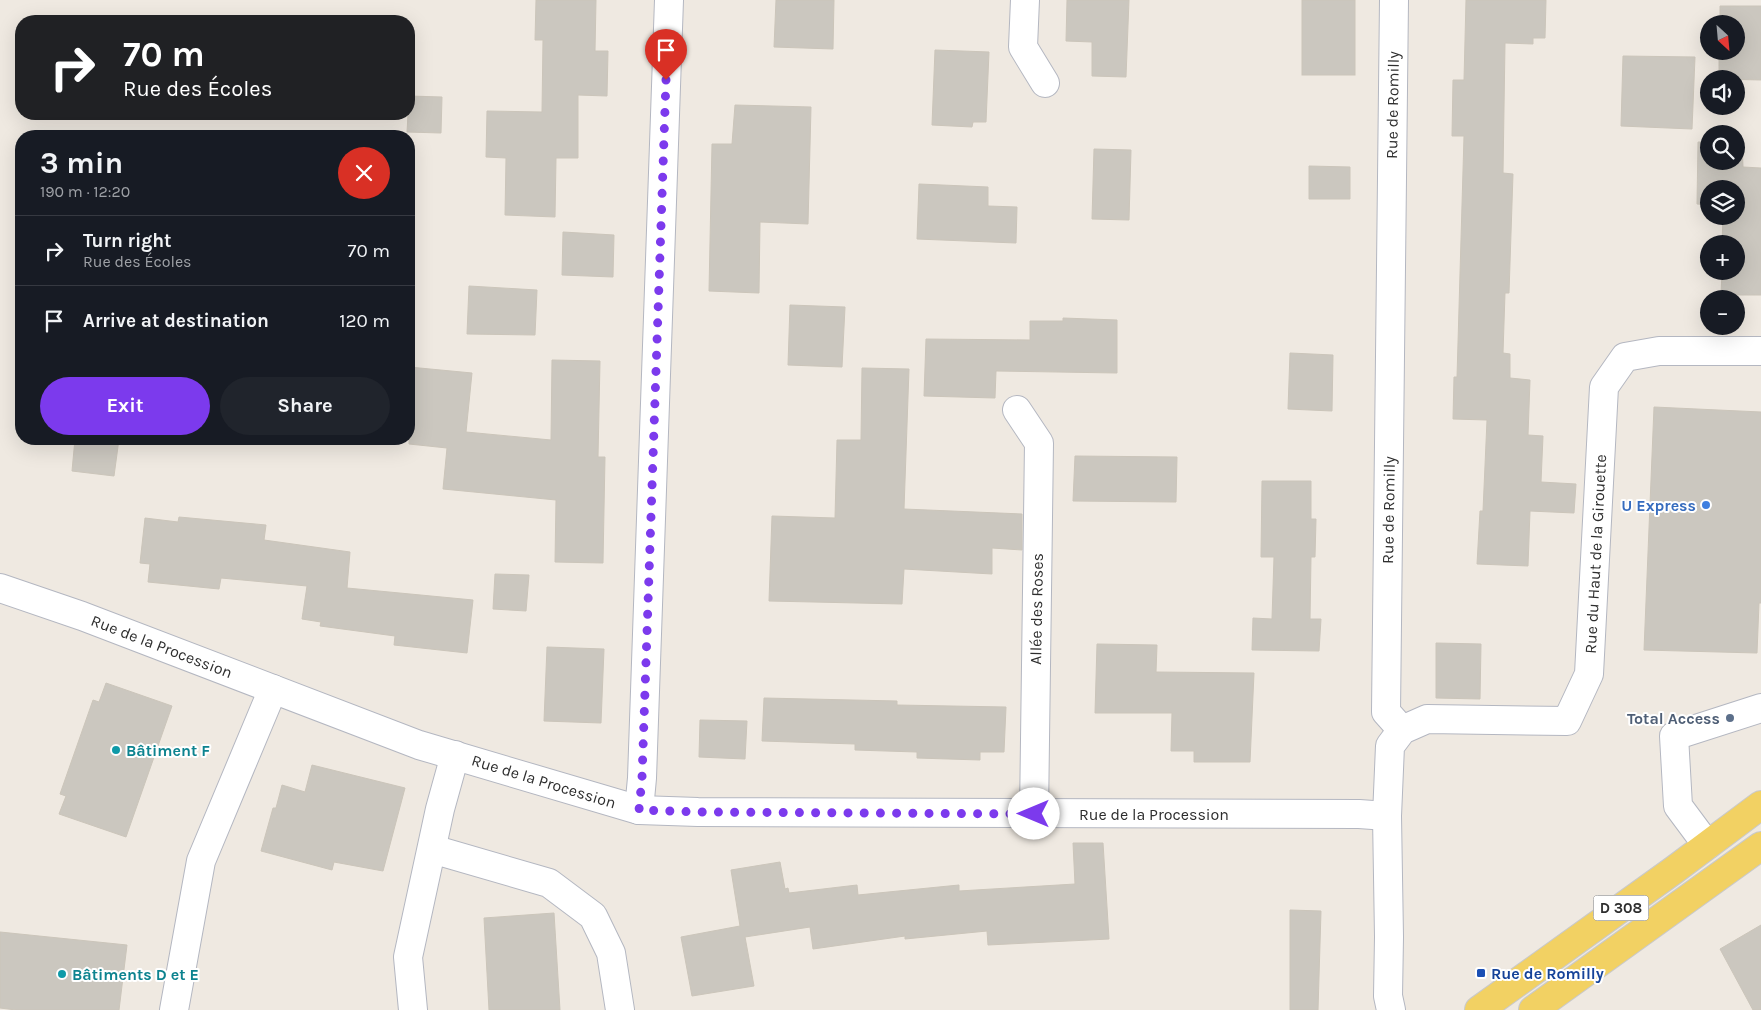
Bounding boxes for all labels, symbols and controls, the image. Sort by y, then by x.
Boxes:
north arrow [1700,15,1745,60]
map controls [1700,15,1745,335]
pin [645,29,687,80]
text: 70 m [123,34,205,75]
icon: right [40,35,105,100]
icon: arrive [652,36,680,64]
street label: Rue de Romilly [1382,50,1403,159]
button: sound [1700,70,1745,115]
text: Rue des Écoles [123,76,272,102]
button: search [1700,125,1745,170]
text: 3 min [40,145,123,181]
button: close [338,147,390,199]
button: layers [1700,180,1745,225]
text: 190 m · 12:20 [40,182,130,201]
text: Turn right [83,230,172,252]
button: + [1700,235,1745,280]
icon: right [40,237,68,265]
text: 70 m [348,240,390,262]
text: Rue des Écoles [83,252,192,271]
button: − [1700,290,1745,335]
icon: arrive [40,307,68,335]
text: Arrive at destination [83,310,269,332]
text: 120 m [339,310,390,332]
button: Exit [40,377,210,435]
button: Share [220,377,390,435]
street label: Rue du Haut de la Girouette [1581,454,1610,654]
street label: Rue de Romilly [1378,455,1399,564]
place label: U Express [1621,496,1696,515]
marker: U Express [1700,499,1712,511]
street label: Allée des Roses [1026,553,1047,665]
street label: Rue de la Procession [88,611,235,682]
place label: Total Access [1627,709,1720,728]
marker: Total Access [1724,712,1736,724]
place label: Bâtiment F [126,741,210,760]
marker: Bâtiment F [110,744,122,756]
street label: Rue de la Procession [469,750,618,812]
position arrow [1007,787,1059,839]
street label: Rue de la Procession [1079,805,1229,824]
road number: D 308 [1594,896,1648,920]
place label: Rue de Romilly [1491,964,1604,983]
place label: Bâtiments D et E [72,965,199,984]
marker: Rue de Romilly [1475,967,1487,979]
marker: Bâtiments D et E [56,968,68,980]

